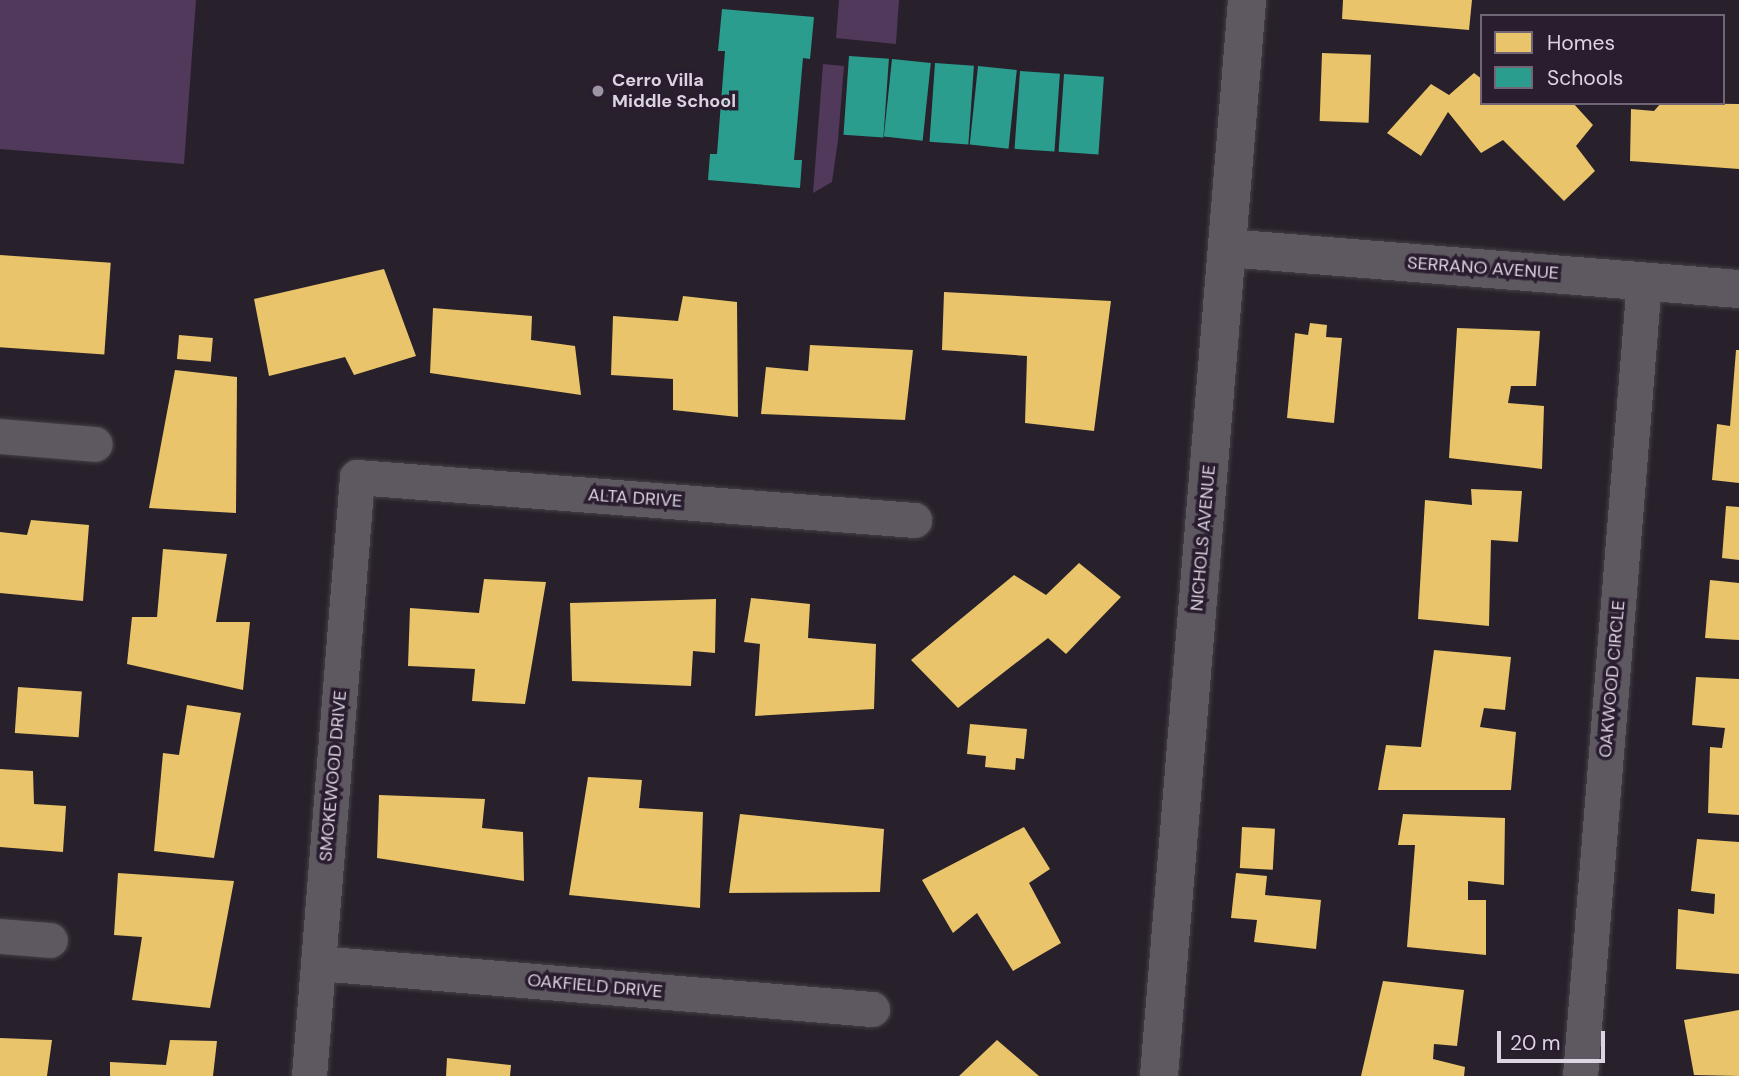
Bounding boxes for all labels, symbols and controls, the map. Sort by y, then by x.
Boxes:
legend [1480,14,1725,105]
text: Homes [1547,29,1615,57]
text: Schools [1547,64,1623,92]
place label: Cerro Villa Middle School [612,70,736,112]
marker: Cerro Villa Middle School [590,83,606,99]
street label: SERRANO AVENUE [1406,252,1560,284]
street label: NICHOLS AVENUE [1186,464,1220,612]
street label: ALTA DRIVE [587,484,683,512]
street label: OAKWOOD CIRCLE [1594,599,1630,759]
street label: SMOKEWOOD DRIVE [315,690,351,862]
street label: OAKFIELD DRIVE [526,969,664,1003]
scale bar [1501,1016,1610,1060]
text: 20 m [1510,1029,1561,1057]

